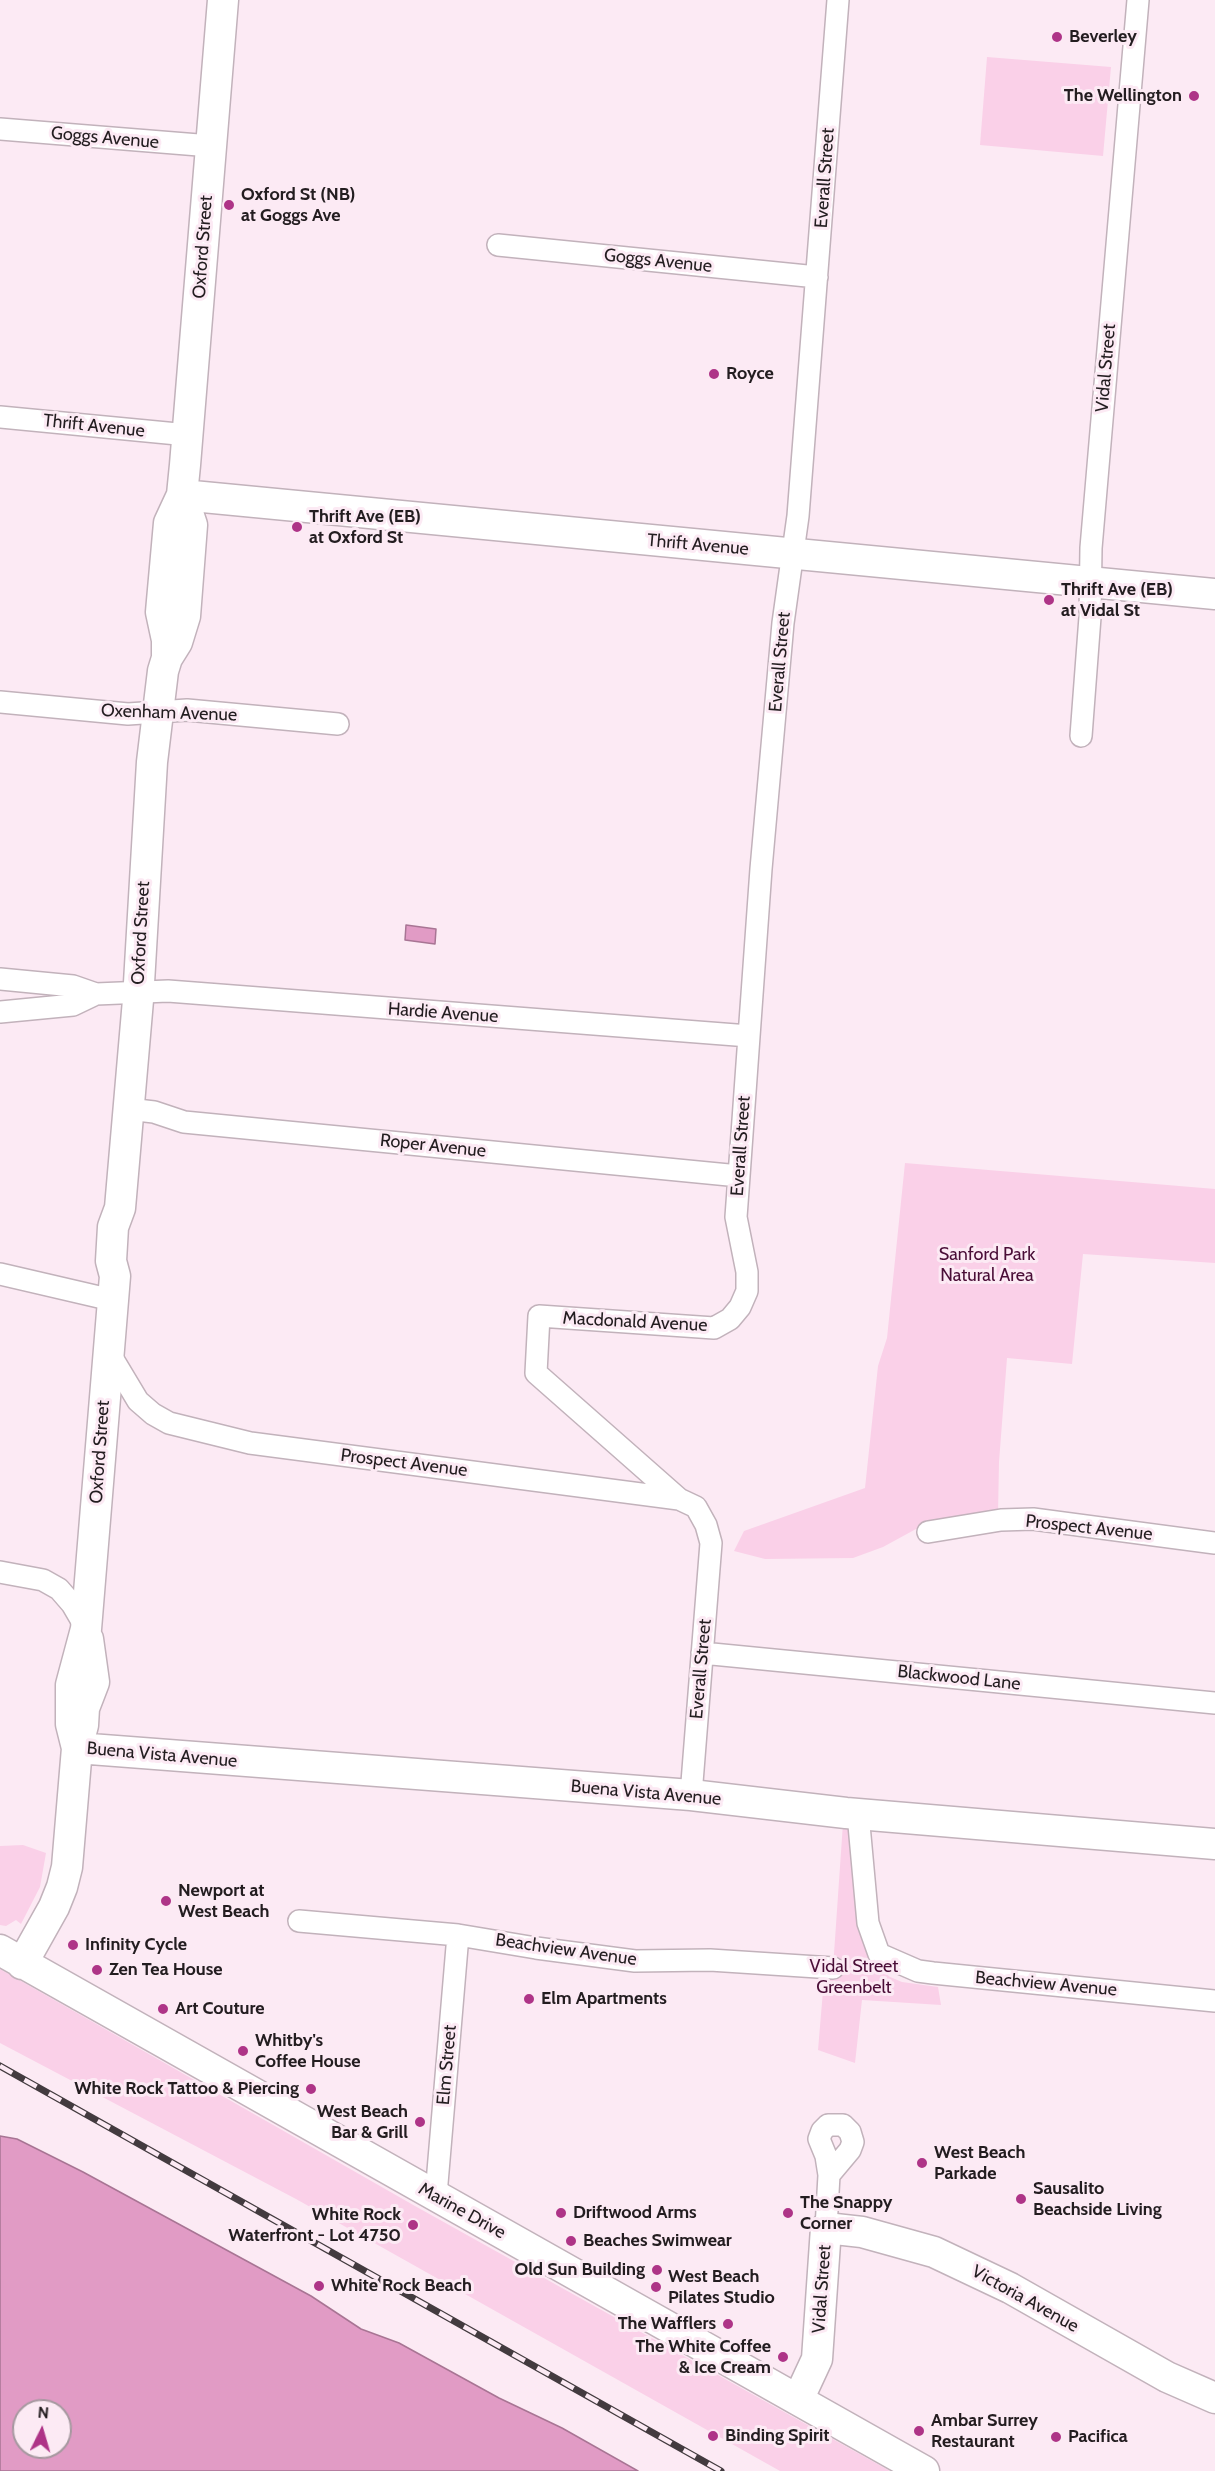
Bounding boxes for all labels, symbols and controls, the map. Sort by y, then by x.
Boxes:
place label: Beverley [1069,26,1137,48]
marker: Beverley [1050,30,1064,44]
place label: The Wellington [1064,85,1182,107]
marker: The Wellington [1187,89,1201,103]
street label: Goggs Avenue [50,123,160,153]
street label: Everall Street [811,127,839,229]
place label: Oxford St (NB) at Goggs Ave [241,184,355,226]
street label: Oxford Street [189,195,217,299]
marker: Oxford St (NB) at Goggs Ave [222,198,236,212]
street label: Goggs Avenue [603,245,713,277]
street label: Vidal Street [1091,323,1121,413]
place label: Royce [726,363,774,385]
marker: Royce [707,367,721,381]
street label: Thrift Avenue [42,410,146,442]
place label: Thrift Ave (EB) at Oxford St [309,506,421,548]
marker: Thrift Ave (EB) at Oxford St [290,520,304,534]
street label: Thrift Avenue [646,530,750,560]
place label: Thrift Ave (EB) at Vidal St [1061,579,1173,622]
marker: Thrift Ave (EB) at Vidal St [1042,593,1056,607]
street label: Everall Street [765,611,795,713]
street label: Oxenham Avenue [100,700,238,726]
street label: Oxford Street [128,881,154,985]
street label: Hardie Avenue [387,998,499,1028]
street label: Everall Street [727,1095,755,1197]
street label: Roper Avenue [379,1130,487,1162]
park label: Sanford Park Natural Area [939,1244,1035,1286]
street label: Macdonald Avenue [562,1307,708,1337]
street label: Oxford Street [86,1400,114,1504]
street label: Prospect Avenue [339,1445,469,1481]
street label: Prospect Avenue [1024,1511,1154,1545]
street label: Everall Street [686,1618,716,1720]
street label: Blackwood Lane [896,1661,1022,1695]
street label: Buena Vista Avenue [86,1738,238,1772]
street label: Buena Vista Avenue [570,1776,722,1810]
place label: Newport at West Beach [178,1880,269,1922]
marker: Newport at West Beach [159,1894,173,1908]
street label: Beachview Avenue [494,1929,638,1971]
place label: Infinity Cycle [85,1934,187,1956]
marker: Infinity Cycle [66,1938,80,1952]
park label: Vidal Street Greenbelt [810,1956,898,1998]
place label: Zen Tea House [109,1959,223,1981]
marker: Zen Tea House [90,1963,104,1977]
street label: Beachview Avenue [974,1967,1118,2001]
place label: Elm Apartments [541,1988,667,2010]
marker: Elm Apartments [522,1992,536,2006]
place label: Art Couture [175,1998,265,2020]
marker: Art Couture [156,2002,170,2016]
street label: Elm Street [433,2024,461,2106]
place label: Whitby's Coffee House [255,2030,361,2072]
marker: Whitby's Coffee House [236,2044,250,2058]
place label: White Rock Tattoo & Piercing [74,2078,299,2100]
marker: White Rock Tattoo & Piercing [304,2082,318,2096]
place label: West Beach Bar & Grill [317,2101,408,2144]
marker: West Beach Bar & Grill [413,2115,427,2129]
place label: West Beach Parkade [934,2142,1025,2184]
marker: West Beach Parkade [915,2156,929,2170]
street label: Marine Drive [415,2178,509,2244]
place label: Sausalito Beachside Living [1033,2178,1162,2220]
place label: The Snappy Corner [800,2192,892,2234]
marker: Sausalito Beachside Living [1014,2192,1028,2206]
place label: Driftwood Arms [573,2202,697,2224]
place label: White Rock Waterfront - Lot 4750 [228,2204,401,2246]
marker: Driftwood Arms [554,2206,568,2220]
marker: The Snappy Corner [781,2206,795,2220]
marker: White Rock Waterfront - Lot 4750 [406,2218,420,2232]
place label: Beaches Swimwear [583,2230,732,2252]
marker: Beaches Swimwear [564,2234,578,2248]
street label: Vidal Street [808,2244,836,2334]
place label: Old Sun Building [515,2259,645,2281]
street label: Victoria Avenue [968,2261,1082,2337]
marker: Old Sun Building [650,2263,664,2277]
place label: West Beach Pilates Studio [668,2266,775,2308]
place label: White Rock Beach [331,2275,472,2297]
marker: White Rock Beach [312,2279,326,2293]
marker: West Beach Pilates Studio [649,2280,663,2294]
place label: The Wafflers [618,2313,716,2335]
marker: The Wafflers [721,2317,735,2331]
place label: The White Coffee & Ice Cream [635,2336,771,2378]
marker: The White Coffee & Ice Cream [776,2350,790,2364]
north arrow [12,2399,72,2459]
text: N [37,2403,50,2423]
place label: Ambar Surrey Restaurant [931,2410,1038,2452]
marker: Ambar Surrey Restaurant [912,2424,926,2438]
place label: Binding Spirit [725,2425,829,2447]
place label: Pacifica [1068,2426,1128,2448]
marker: Binding Spirit [706,2429,720,2443]
marker: Pacifica [1049,2430,1063,2444]

